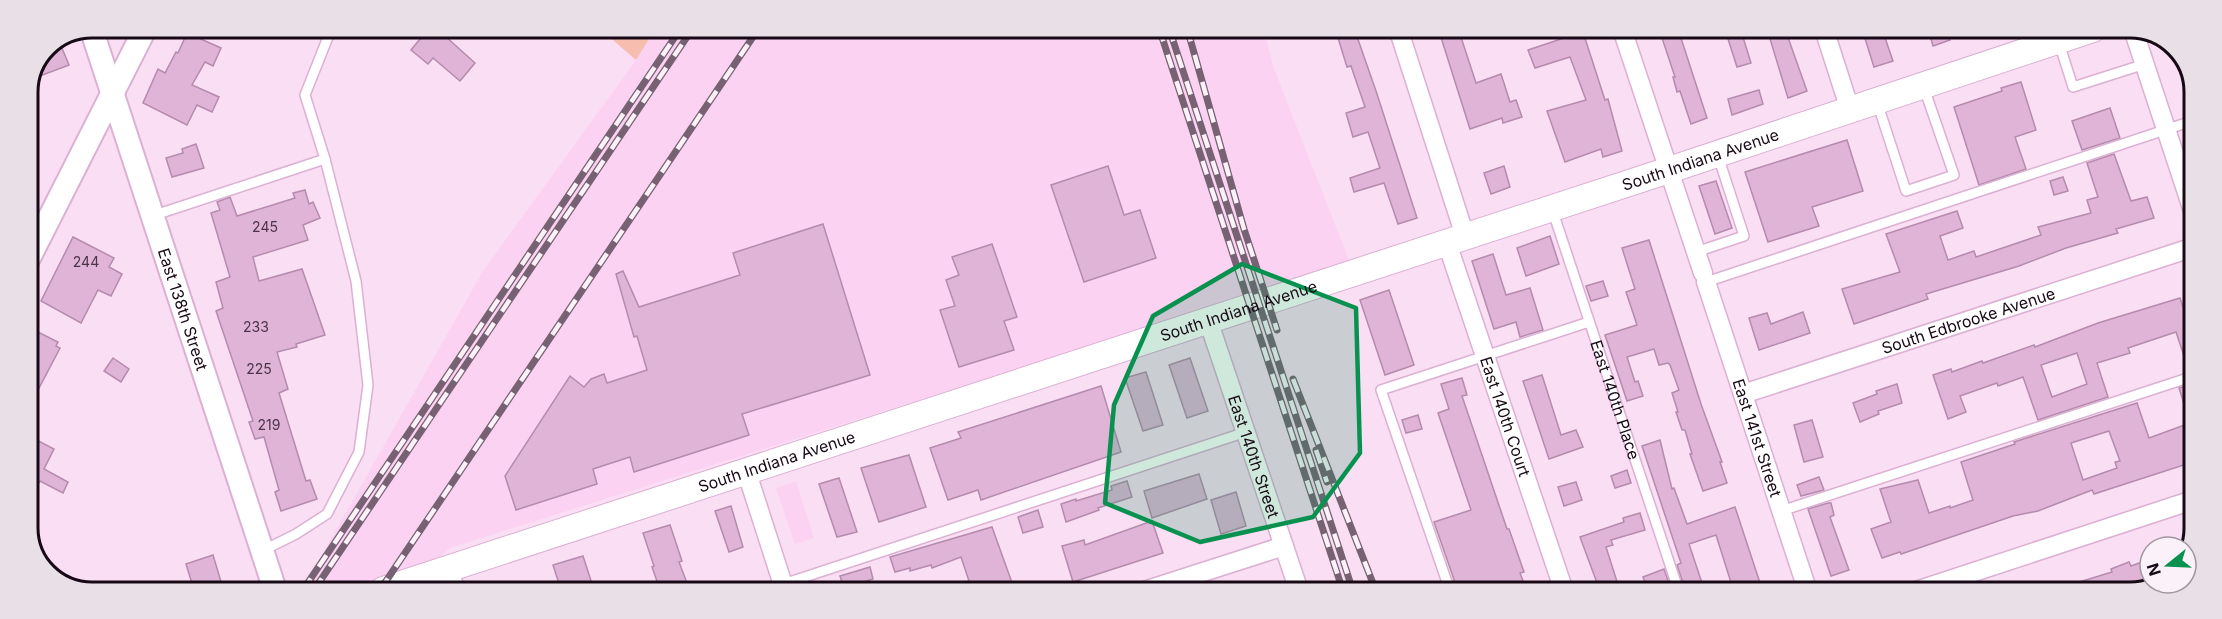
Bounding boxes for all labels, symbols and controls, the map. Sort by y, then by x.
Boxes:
street label: South Indiana Avenue [1619,124,1781,195]
house number: 245 [252,218,278,235]
street label: East 138th Street [154,246,212,373]
house number: 244 [73,253,99,270]
street label: South Indiana Avenue [1157,276,1320,346]
street label: South Edbrooke Avenue [1879,283,2058,358]
house number: 233 [243,318,269,335]
street label: East 140th Place [1586,337,1644,462]
street label: East 140th Court [1476,354,1535,479]
house number: 225 [246,360,272,377]
street label: East 141st Street [1729,376,1786,499]
street label: East 140th Street [1224,392,1284,521]
house number: 219 [258,416,280,433]
street label: South Indiana Avenue [695,426,858,496]
north arrow [2138,535,2198,595]
text: N [2142,561,2165,579]

